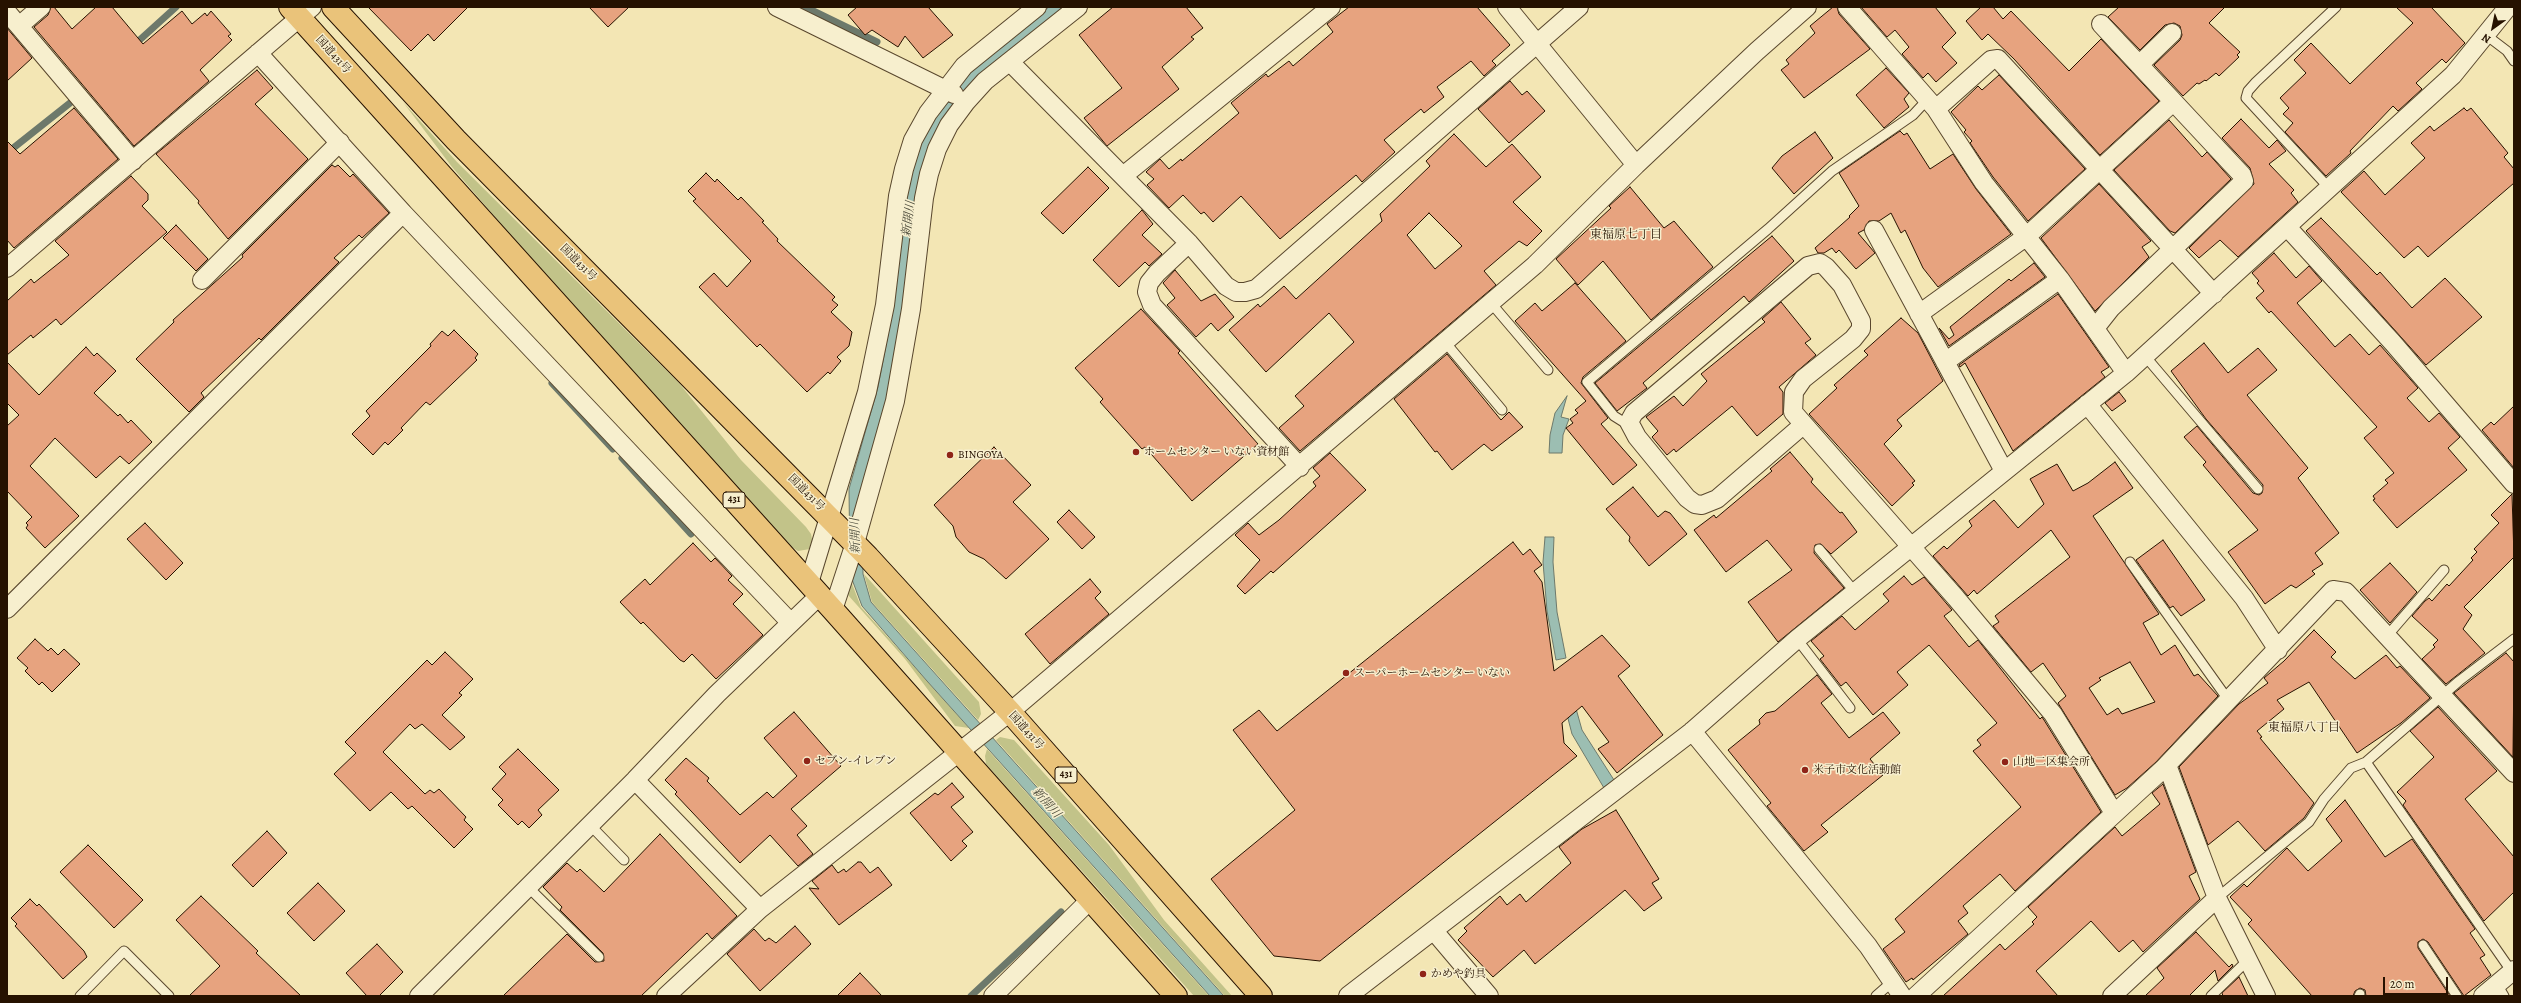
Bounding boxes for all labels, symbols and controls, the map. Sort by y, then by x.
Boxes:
north arrow [2473,8,2513,48]
text: N [2479,30,2494,47]
street label: 国道431号 [313,33,353,77]
water label: 新開川 [900,200,918,238]
district label: 東福原七丁目 [1590,228,1662,242]
street label: 国道431号 [557,242,599,284]
place label: ホームセンター いない資材館 [1144,445,1289,459]
marker: ホームセンター いない資材館 [1131,447,1141,457]
place label: BINGOYA [958,448,1003,462]
marker: BINGOYA [945,450,955,460]
street label: 国道431号 [785,472,827,514]
road number: 431 [723,492,745,508]
water label: 新開川 [848,518,864,554]
place label: スーパーホームセンター いない [1354,666,1510,680]
marker: スーパーホームセンター いない [1341,668,1351,678]
street label: 国道431号 [1006,709,1046,753]
district label: 東福原八丁目 [2268,721,2340,735]
place label: セブン-イレブン [815,754,896,768]
place label: 山地二区集会所 [2013,755,2090,769]
marker: セブン-イレブン [802,756,812,766]
marker: 山地二区集会所 [2000,757,2010,767]
place label: 米子市文化活動館 [1813,763,1901,777]
marker: 米子市文化活動館 [1800,765,1810,775]
road number: 431 [1055,767,1077,783]
water label: 新開川 [1029,785,1063,821]
place label: かめや釣具 [1431,967,1486,981]
marker: かめや釣具 [1418,969,1428,979]
scale bar [2385,969,2450,995]
text: 20 m [2390,976,2414,992]

